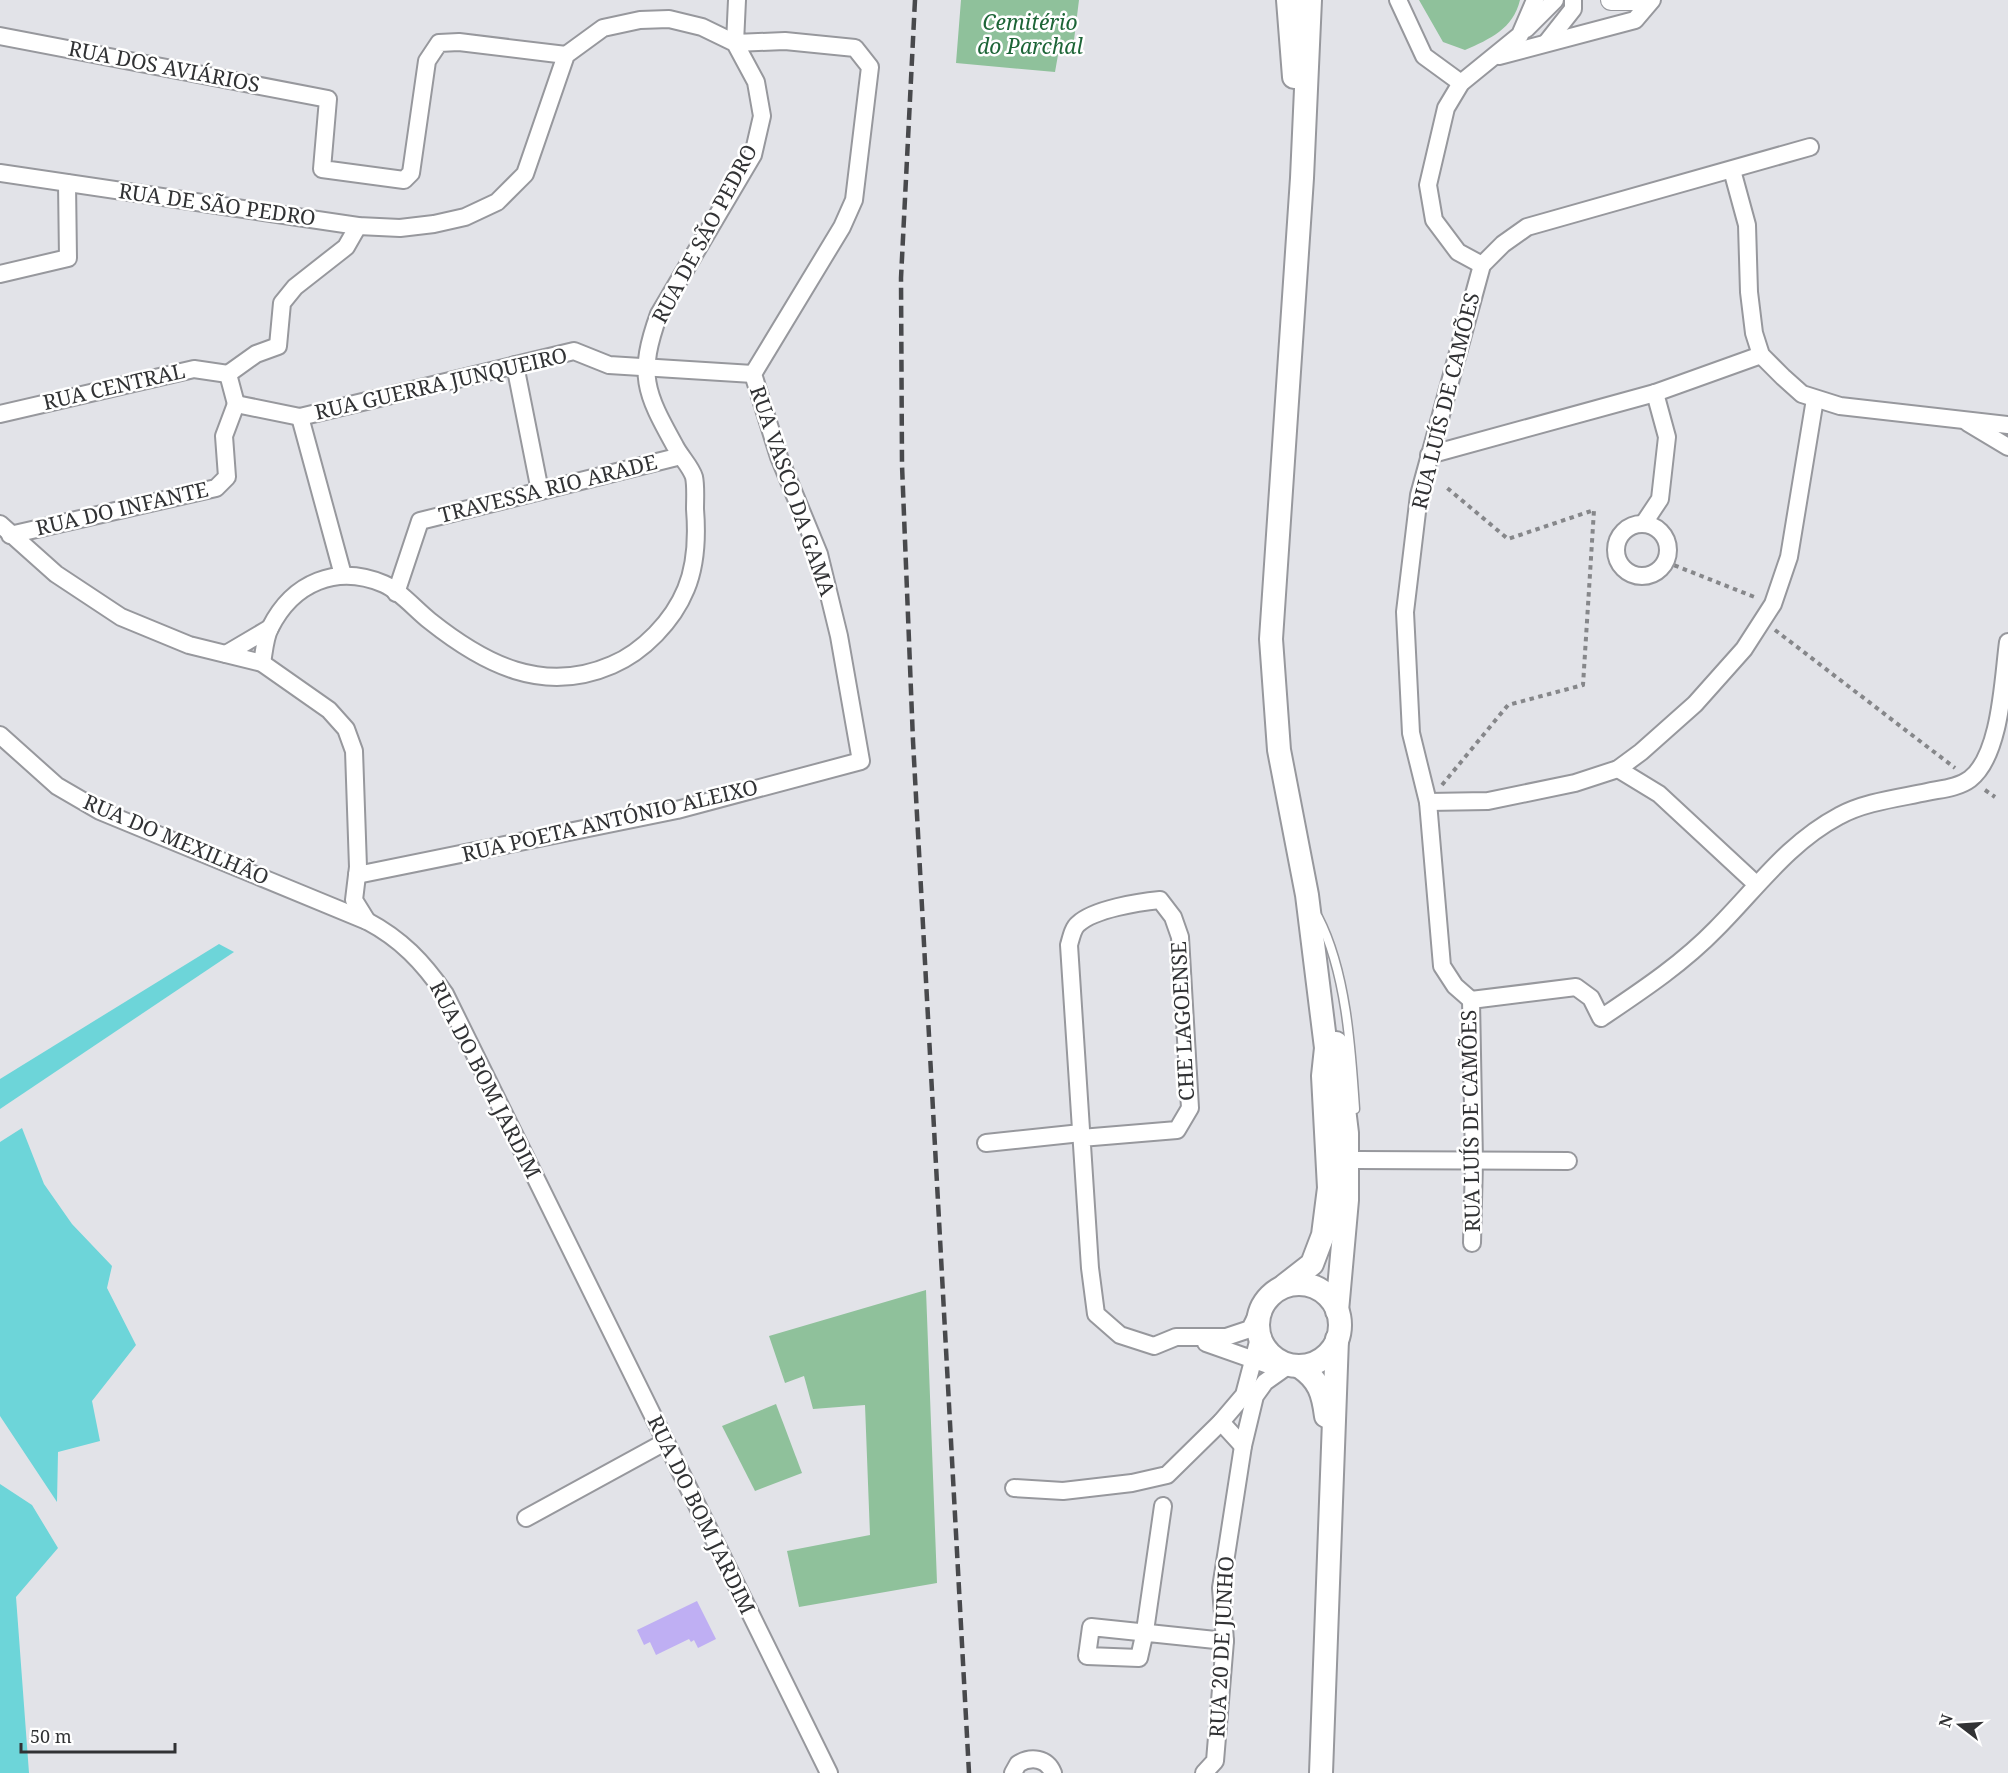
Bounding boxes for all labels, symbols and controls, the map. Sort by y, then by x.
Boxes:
park label: Cemitério do Parchal [977,8,1083,60]
street label: RUA DOS AVIÁRIOS [66,34,262,98]
street label: RUA DE SÃO PEDRO [645,139,763,328]
street label: RUA DE SÃO PEDRO [117,176,317,232]
street label: RUA LUÍS DE CAMÕES [1405,289,1486,512]
street label: RUA GUERRA JUNQUEIRO [312,340,570,426]
street label: RUA CENTRAL [40,356,188,416]
street label: RUA VASCO DA GAMA [744,382,842,600]
street label: TRAVESSA RIO ARADE [436,447,660,529]
street label: RUA DO INFANTE [33,475,211,541]
street label: RUA POETA ANTÓNIO ALEIXO [459,772,761,868]
street label: RUA DO MEXILHÃO [79,787,273,891]
street label: CHE LAGOENSE [1164,941,1200,1102]
street label: RUA DO BOM JARDIM [424,976,548,1183]
street label: RUA LUÍS DE CAMÕES [1454,1010,1486,1232]
street label: RUA DO BOM JARDIM [642,1410,762,1619]
street label: RUA 20 DE JUNHO [1202,1555,1240,1739]
north arrow [1930,1695,1990,1755]
text: N [1933,1711,1958,1730]
scale bar [21,1716,176,1754]
text: 50 m [30,1724,72,1748]

